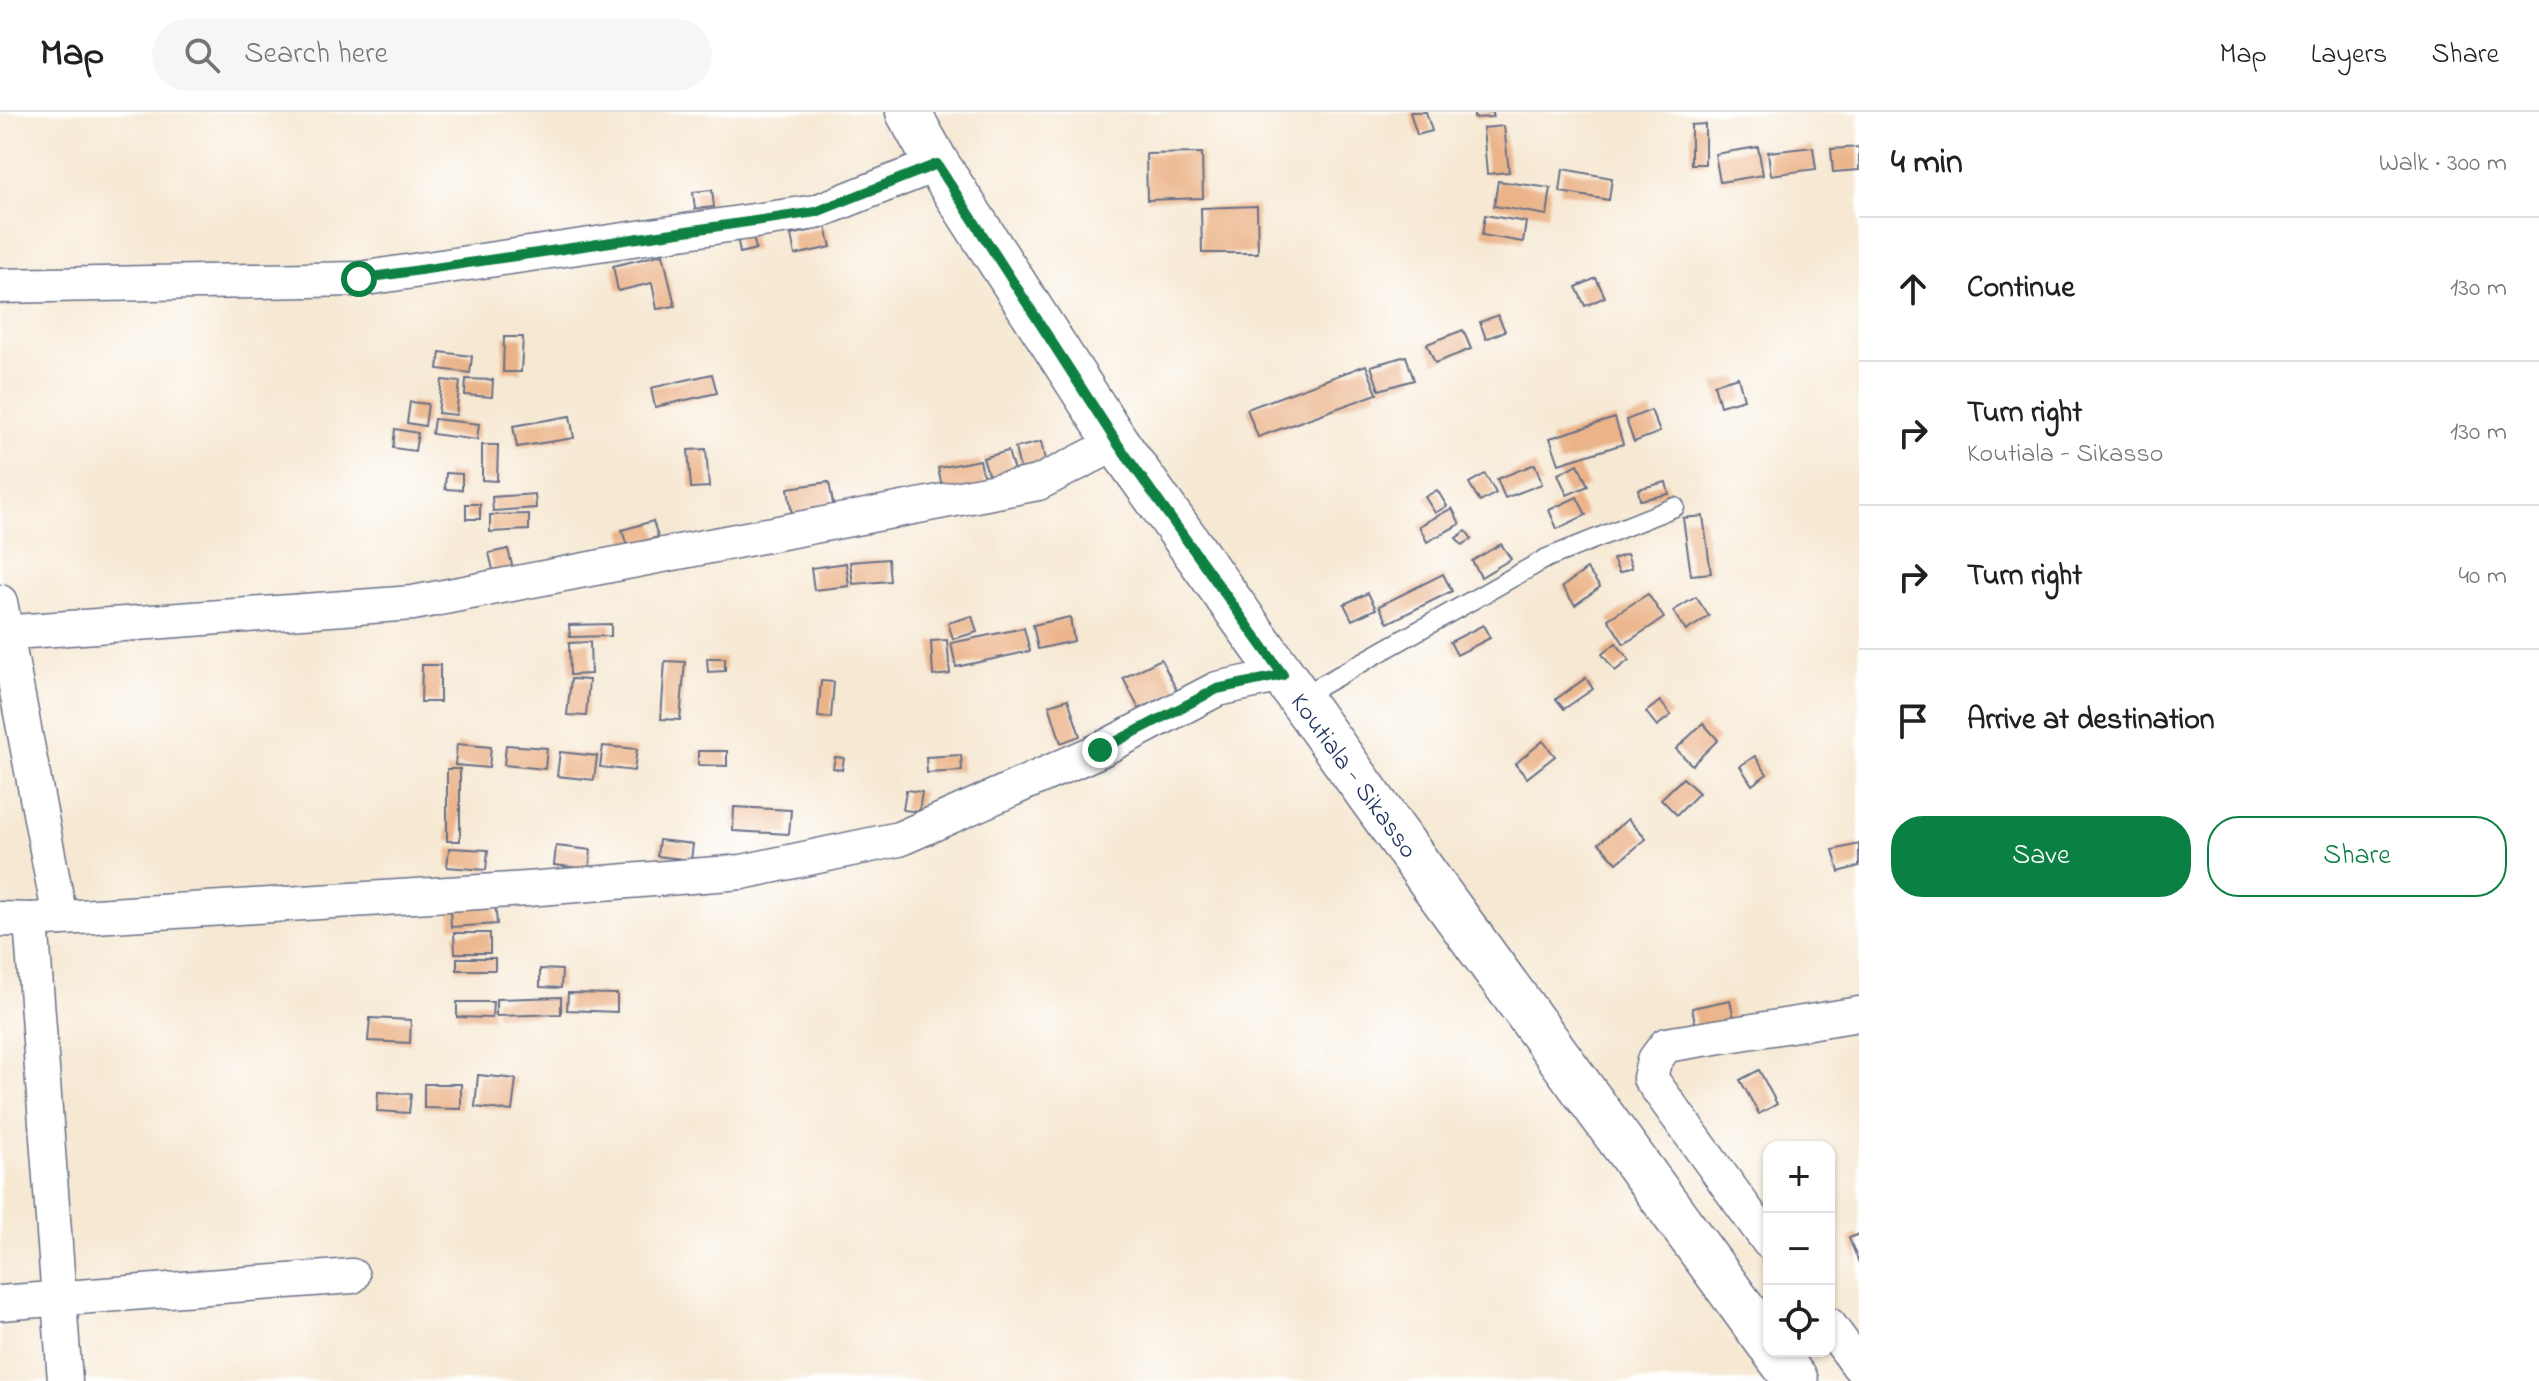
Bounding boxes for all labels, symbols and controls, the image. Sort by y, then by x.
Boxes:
search box [152,19,712,91]
text: Map [40,27,104,83]
icon: search [180,33,224,77]
text: Search here [244,33,388,77]
text: Map [2219,35,2267,76]
text: Layers [2311,35,2387,76]
text: Share [2431,35,2499,76]
text: 4 min [1891,139,1963,189]
text: Walk · 300 m [2379,145,2507,183]
route start [341,261,377,297]
icon: ahead [1891,267,1935,311]
text: Continue [1967,267,2075,311]
text: 130 m [2450,270,2507,308]
text: Turn right [1967,392,2082,436]
icon: right [1891,411,1935,455]
text: 130 m [2450,414,2507,452]
text: Koutiala - Sikasso [1967,436,2163,474]
icon: right [1891,555,1935,599]
text: Turn right [1967,555,2082,599]
text: 40 m [2458,558,2507,596]
street label: Koutiala - Sikasso [1280,686,1426,867]
icon: arrive [1891,699,1935,743]
text: Arrive at destination [1967,699,2215,743]
route end [1082,732,1118,768]
button: Save [1891,816,2191,897]
button: Share [2207,816,2507,897]
map controls [1763,1141,1835,1357]
button: + [1763,1141,1835,1213]
button: − [1763,1213,1835,1285]
button: locate [1763,1285,1835,1357]

